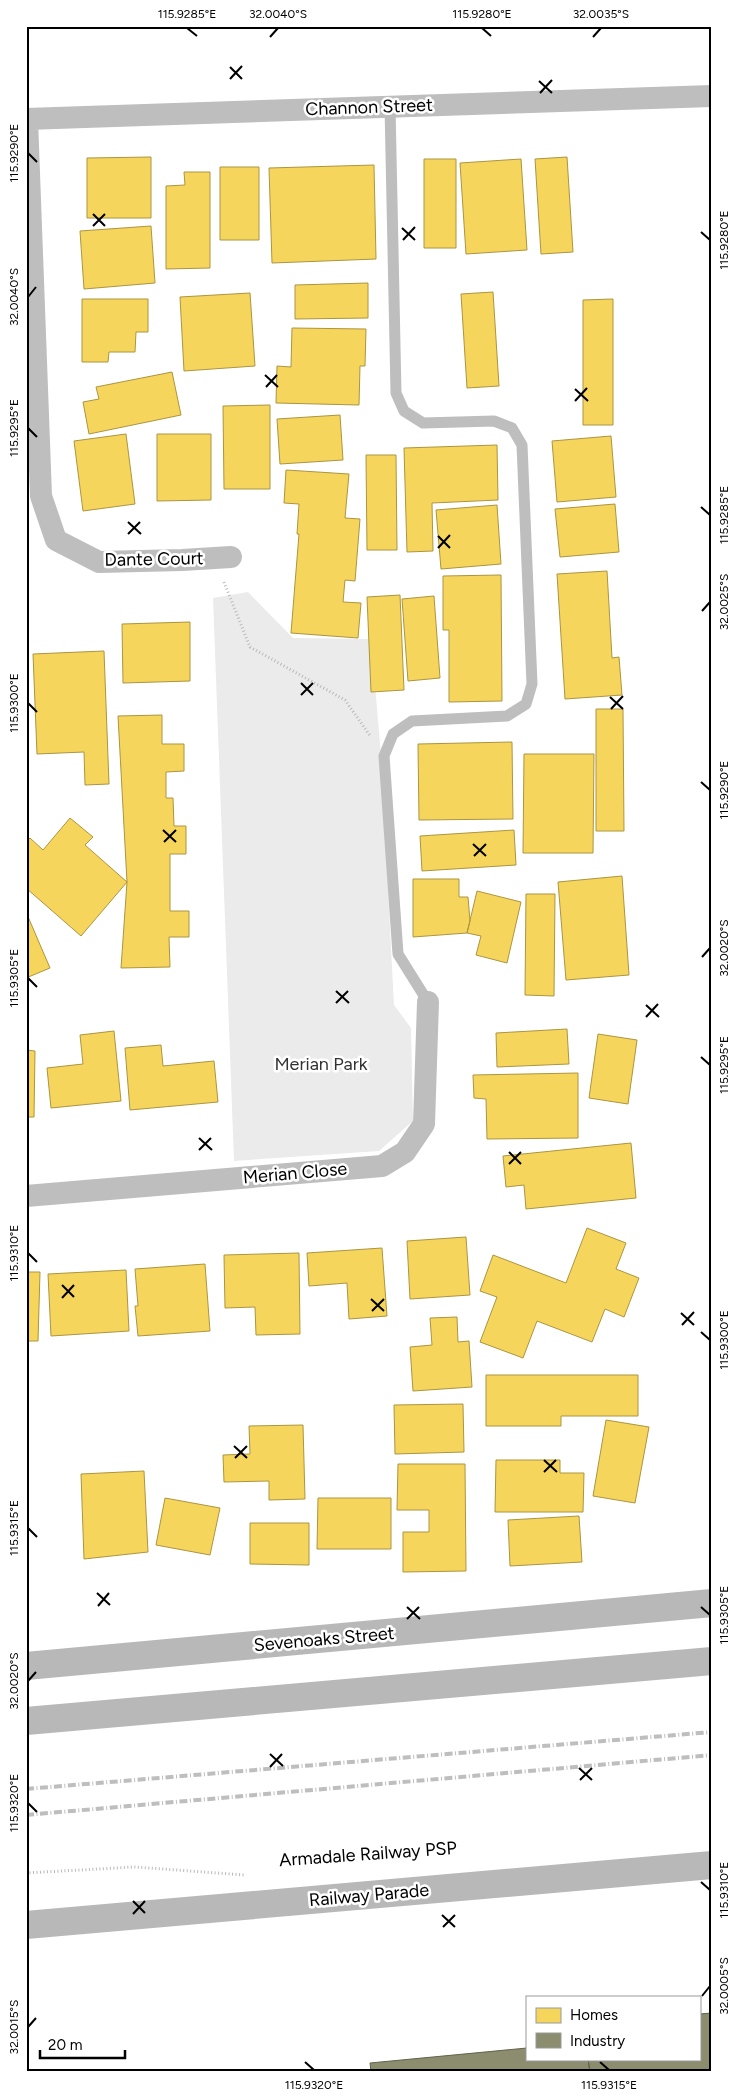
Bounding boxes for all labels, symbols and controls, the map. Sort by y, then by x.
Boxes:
text: 115.9285°E [158,7,216,21]
text: 32.0040°S [249,7,307,21]
text: 115.9280°E [452,7,512,21]
text: 32.0035°S [573,7,629,21]
street label: Channon Street [305,94,433,120]
text: 115.9290°E [7,124,21,182]
text: 115.9280°E [717,210,731,270]
text: 32.0040°S [7,268,21,326]
text: 115.9295°E [7,399,21,457]
text: 115.9285°E [717,486,731,544]
street label: Dante Court [104,547,204,571]
text: 32.0025°S [717,574,731,630]
text: 115.9300°E [7,673,21,733]
text: 115.9290°E [717,761,731,819]
text: 32.0020°S [717,919,731,977]
text: 115.9305°E [7,949,21,1007]
text: 115.9295°E [717,1036,731,1094]
park label: Merian Park [274,1053,368,1075]
street label: Merian Close [242,1157,348,1189]
text: 115.9310°E [7,1225,21,1281]
text: 115.9300°E [717,1310,731,1370]
text: 115.9315°E [7,1500,21,1556]
text: 115.9305°E [717,1586,731,1644]
street label: Sevenoaks Street [253,1622,396,1656]
text: 32.0020°S [7,1652,21,1710]
text: 115.9320°E [7,1774,21,1832]
street label: Armadale Railway PSP [278,1837,458,1871]
text: 115.9310°E [717,1862,731,1918]
street label: Railway Parade [308,1879,430,1911]
text: 32.0005°S [717,1957,731,2015]
legend [526,1996,700,2060]
text: 32.0015°S [7,2000,21,2054]
text: Homes [570,2006,618,2024]
scale bar [40,2028,125,2060]
text: Industry [570,2032,625,2050]
text: 20 m [48,2036,82,2054]
text: 115.9320°E [285,2078,343,2092]
text: 115.9315°E [581,2078,637,2092]

